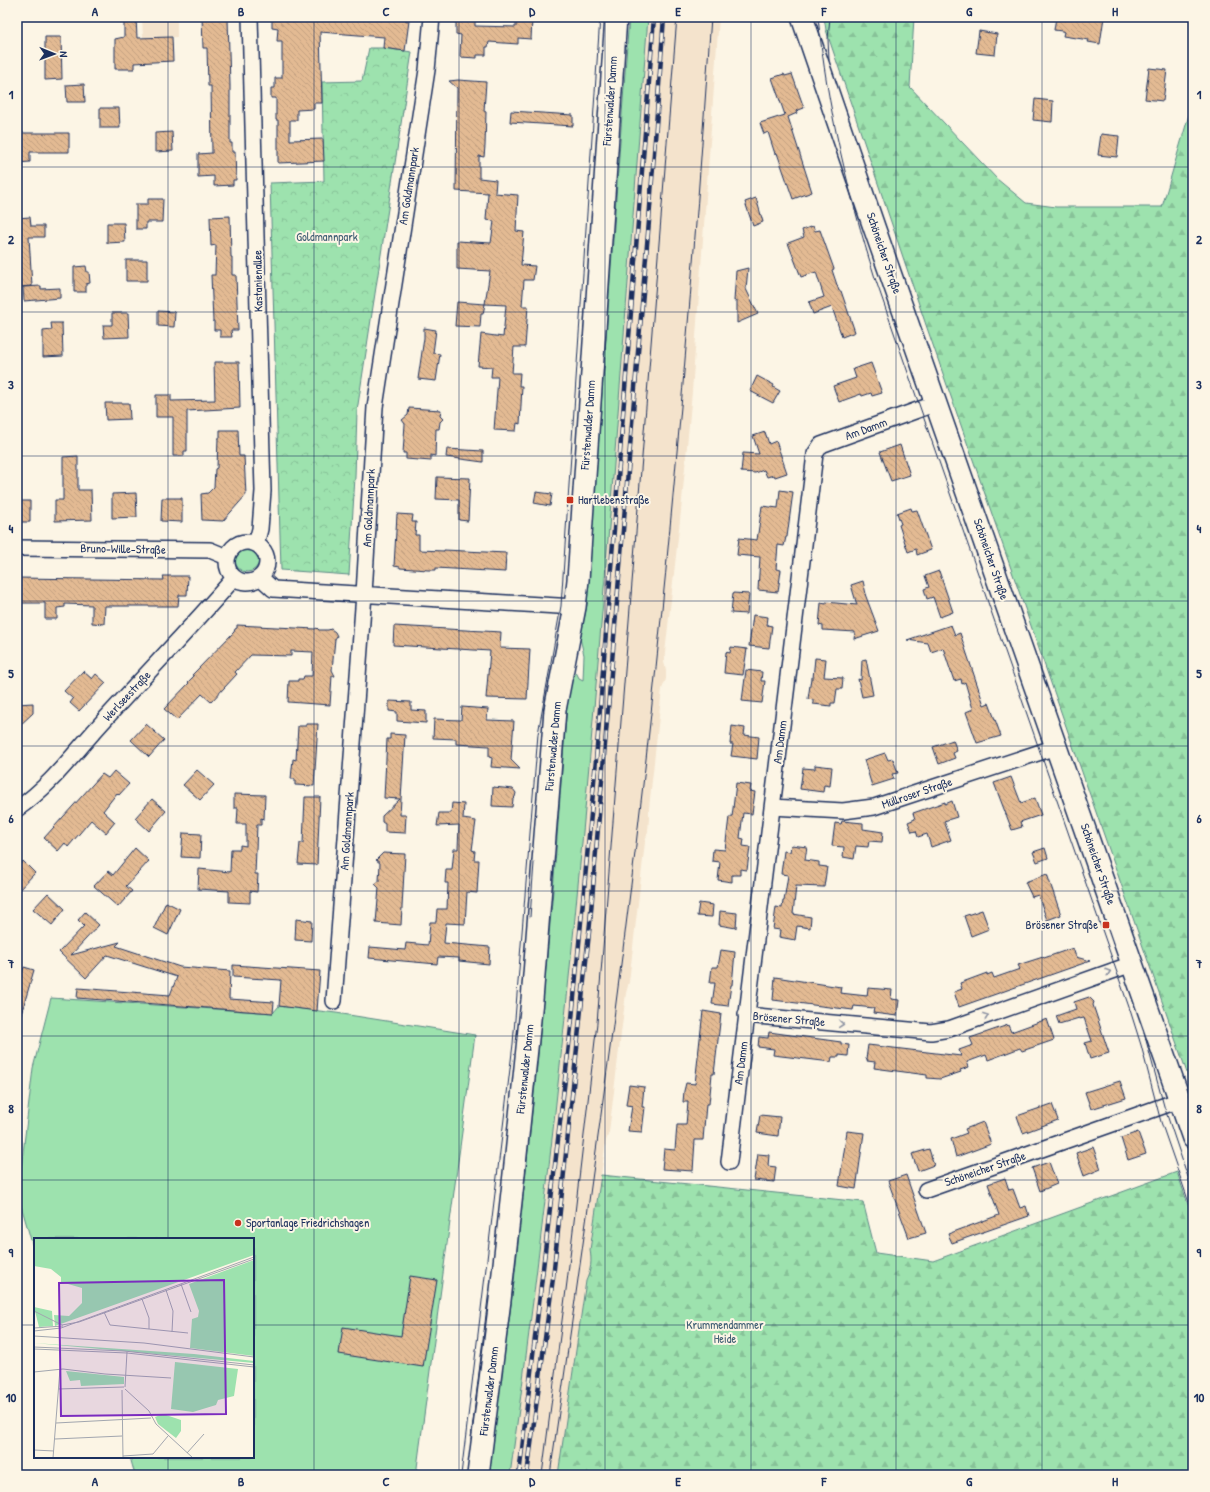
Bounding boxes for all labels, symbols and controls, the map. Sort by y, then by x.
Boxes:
text: A [92,2,99,20]
text: B [238,2,245,20]
text: C [382,2,390,20]
text: D [529,2,536,20]
text: E [675,2,681,20]
text: F [821,2,828,20]
text: G [966,2,973,20]
text: H [1112,2,1118,20]
north arrow [34,34,74,74]
text: N [57,51,71,57]
street label: Fürstenwalder Damm [598,56,621,147]
text: 1 [9,85,14,103]
text: 1 [1197,85,1202,103]
street label: Am Goldmannpark [394,146,423,226]
street label: Schöneicher Straße [863,210,906,296]
park label: Goldmannpark [296,228,358,245]
text: 2 [8,230,15,248]
text: 2 [1196,230,1203,248]
street label: Kastanienallee [248,250,267,312]
text: 3 [8,375,14,393]
text: 3 [1196,375,1202,393]
street label: Fürstenwalder Damm [576,380,599,471]
street label: Am Damm [842,413,889,444]
street label: Am Goldmannpark [358,468,379,548]
place label: Hartlebenstraße [578,491,650,508]
marker: Hartlebenstraße [565,495,575,505]
street label: Schöneicher Straße [970,516,1013,602]
text: 4 [9,519,14,537]
text: 4 [1197,519,1202,537]
street label: Bruno-Wille-Straße [80,539,166,558]
text: 5 [8,664,14,682]
text: 5 [1196,664,1202,682]
street label: Werlseestraße [99,667,155,725]
street label: Fürstenwalder Damm [540,700,565,792]
street label: Am Damm [768,719,791,765]
street label: Müllroser Straße [879,772,955,813]
street label: Am Goldmannpark [335,791,358,871]
text: 6 [8,809,14,827]
text: 6 [1196,809,1202,827]
street label: Schöneicher Straße [1077,821,1120,907]
place label: Brösener Straße [1025,916,1098,933]
marker: Brösener Straße [1101,920,1111,930]
text: 7 [7,954,15,972]
text: 7 [1195,954,1203,972]
one-way arrow [1104,968,1111,977]
street label: Brösener Straße [752,1007,826,1030]
one-way arrow [982,1012,989,1021]
one-way arrow [838,1019,844,1028]
street label: Fürstenwalder Damm [511,1023,538,1116]
street label: Am Damm [729,1040,752,1086]
text: 8 [8,1099,14,1117]
text: 8 [1196,1099,1202,1117]
street label: Schöneicher Straße [942,1147,1028,1190]
place label: Sportanlage Friedrichshagen [246,1214,369,1231]
marker: Sportanlage Friedrichshagen [233,1218,243,1228]
inset map [34,1238,254,1458]
text: 9 [9,1243,14,1261]
text: 9 [1197,1243,1202,1261]
park label: Krummendammer Heide [686,1316,764,1347]
street label: Fürstenwalder Damm [474,1345,502,1438]
text: 10 [6,1388,16,1406]
text: 10 [1194,1388,1204,1406]
text: A [92,1472,99,1490]
text: B [238,1472,245,1490]
text: C [382,1472,390,1490]
text: D [529,1472,536,1490]
text: E [675,1472,681,1490]
text: F [821,1472,828,1490]
text: G [966,1472,973,1490]
text: H [1112,1472,1118,1490]

